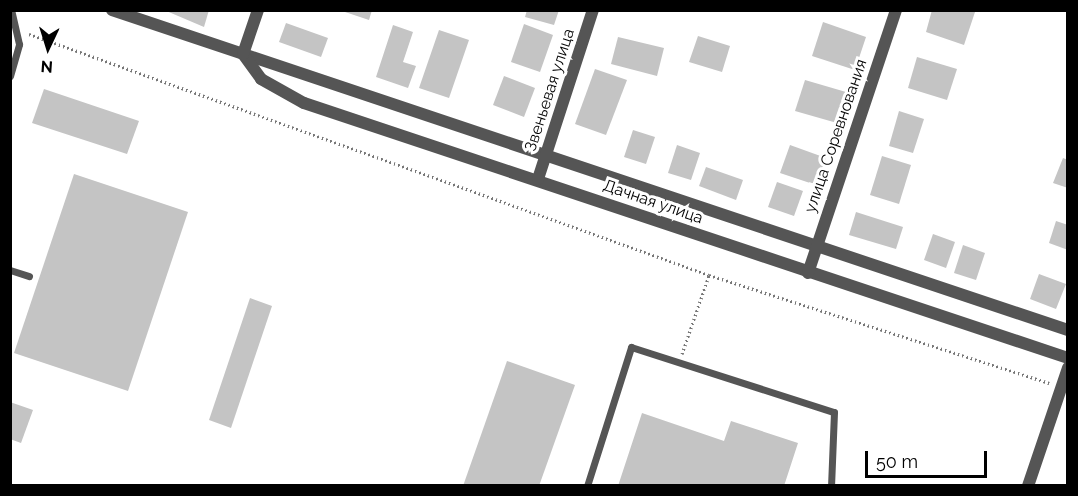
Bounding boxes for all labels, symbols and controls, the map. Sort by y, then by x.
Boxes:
north arrow [18,18,78,78]
street label: Звеньевая улица [521,26,579,154]
text: N [40,57,53,76]
street label: улица Соревнования [801,57,871,215]
street label: Дачная улица [600,176,706,228]
scale bar [868,439,990,477]
text: 50 m [876,451,918,472]

